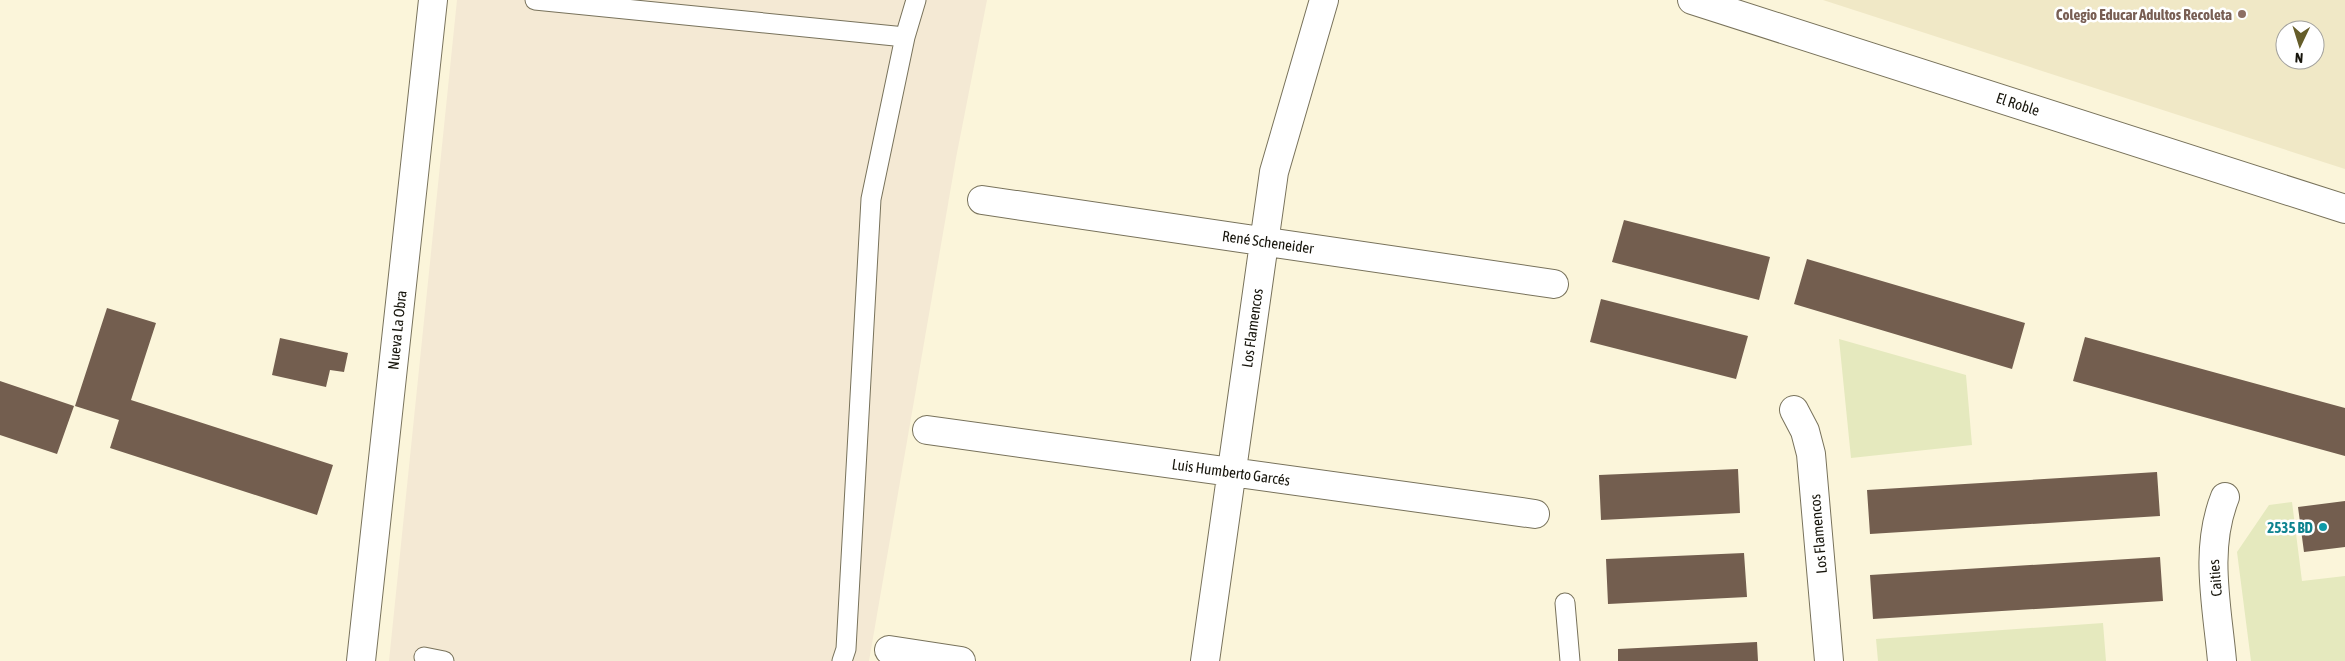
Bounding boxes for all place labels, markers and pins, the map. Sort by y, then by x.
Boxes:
place label: Colegio Educar Adultos Recoleta [2056,6,2232,23]
marker: Colegio Educar Adultos Recoleta [2236,8,2248,20]
place label: 2535 BD [2267,519,2313,536]
marker: 2535 BD [2317,521,2329,533]

